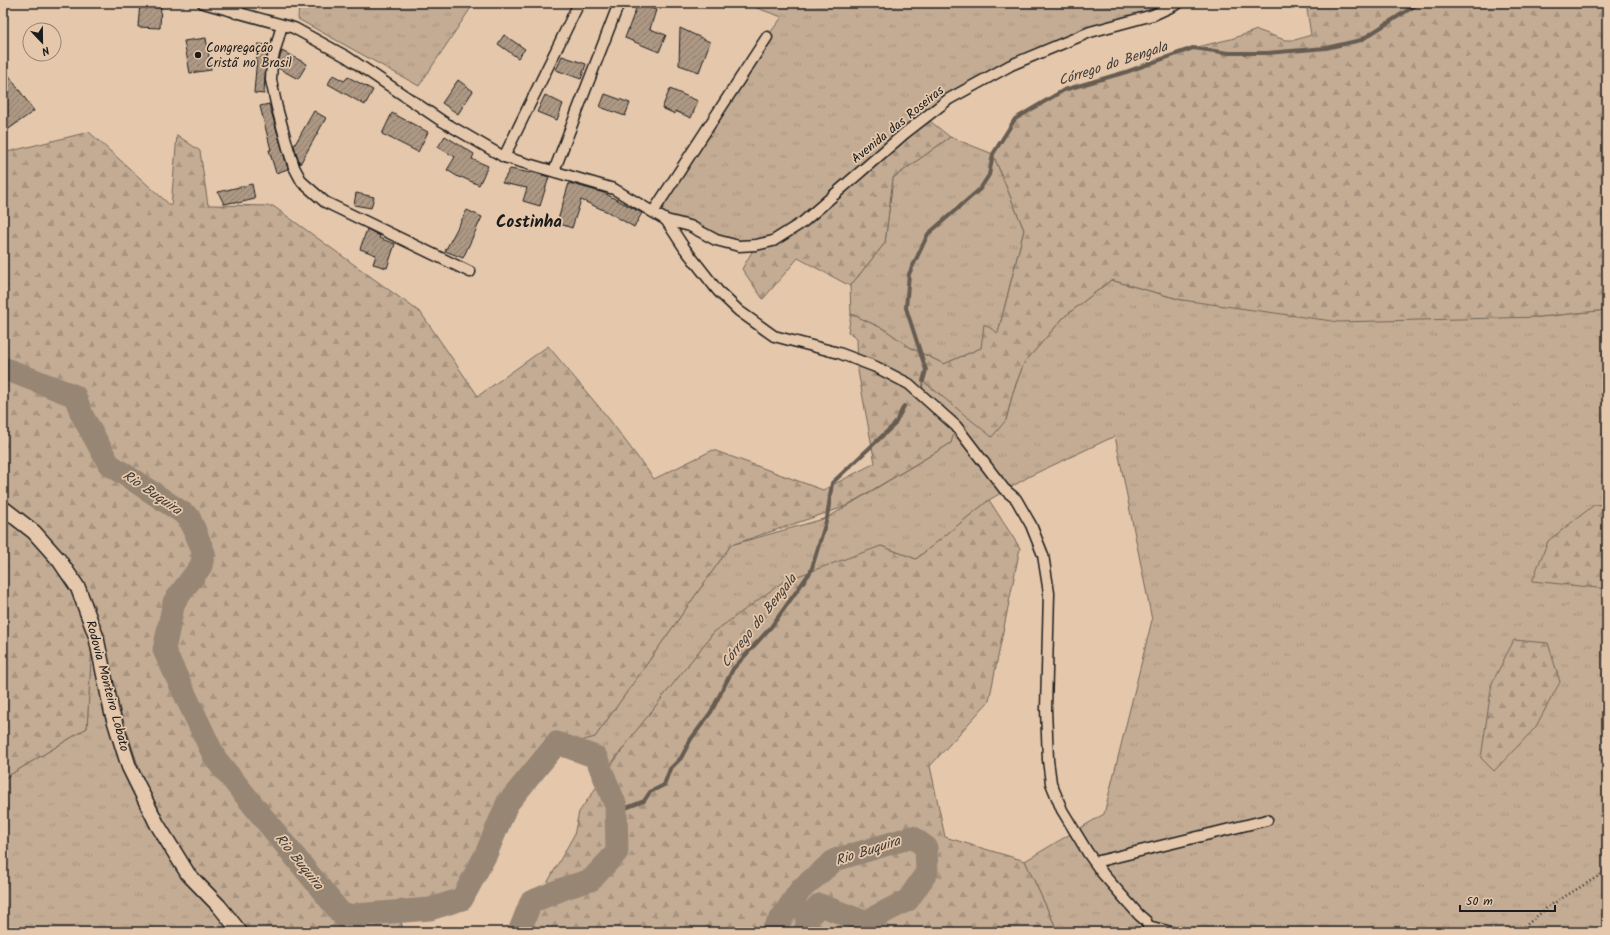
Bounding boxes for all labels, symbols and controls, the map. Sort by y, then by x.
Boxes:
north arrow [22,22,62,62]
water label: Córrego do Bengala [1056,36,1172,92]
place label: Congregação Cristã no Brasil [206,38,292,74]
text: N [39,41,52,60]
marker: Congregação Cristã no Brasil [193,50,203,60]
street label: Avenida das Roseiras [847,81,949,169]
district label: Costinha [496,209,562,236]
water label: Rio Buquira [118,465,187,522]
water label: Córrego do Bengala [715,568,804,673]
street label: Rodovia Monteiro Lobato [79,618,135,754]
water label: Rio Buquira [269,829,330,896]
water label: Rio Buquira [833,830,905,872]
scale bar [1460,887,1555,913]
text: 50 m [1466,892,1493,911]

